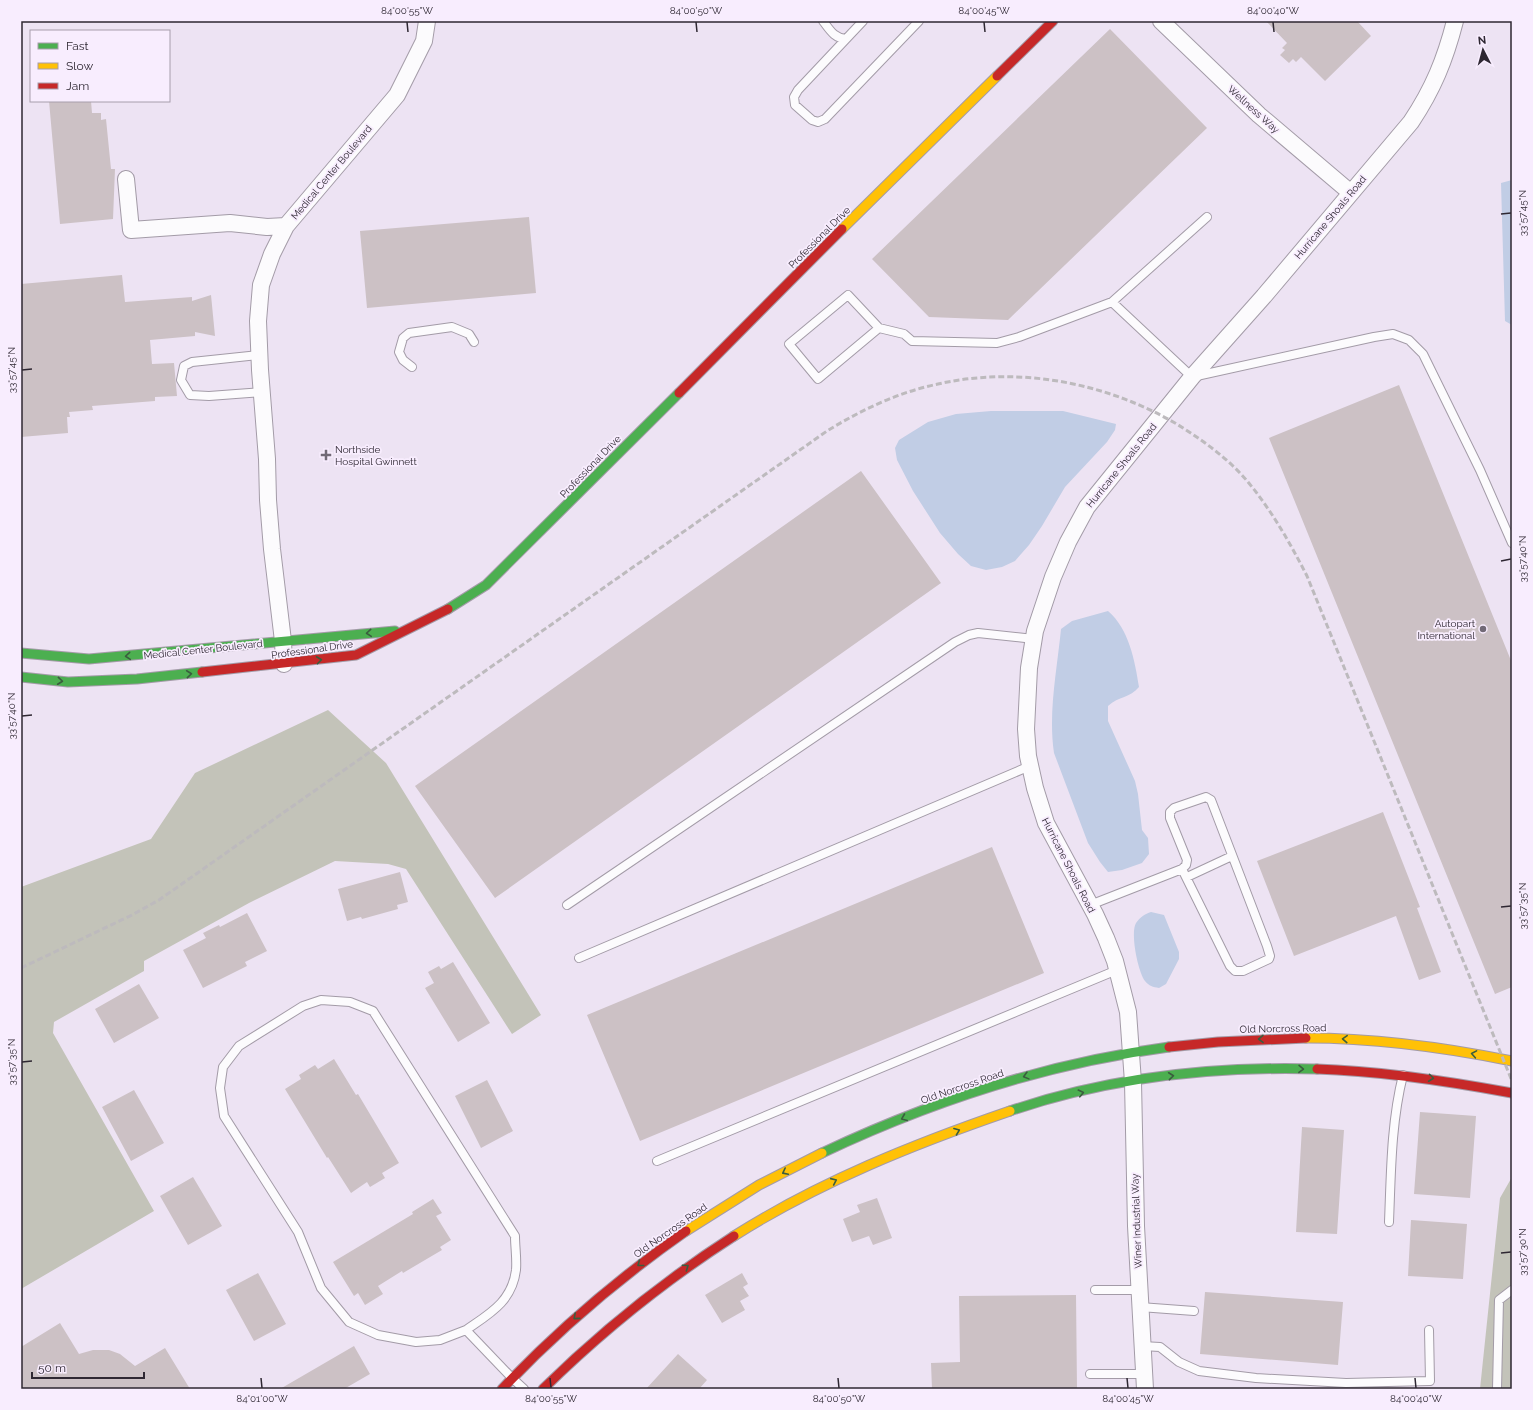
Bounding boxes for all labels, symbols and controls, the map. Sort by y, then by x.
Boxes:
text: 84°00'55"W [381,5,434,16]
text: 84°00'50"W [670,5,723,16]
text: 84°00'45"W [958,5,1010,16]
text: 84°00'40"W [1247,5,1300,16]
legend [30,30,170,102]
north arrow [1463,30,1503,70]
text: N [1477,34,1487,47]
text: Fast [66,39,89,53]
text: Slow [66,59,93,73]
text: Jam [66,79,89,93]
street label: Wellness Way [1226,83,1282,136]
street label: Medical Center Boulevard [289,123,374,222]
street label: Hurricane Shoals Road [1292,174,1368,261]
text: 33°57'45"N [1517,190,1528,236]
street label: Professional Drive [786,204,852,270]
text: 33°57'45"N [6,347,17,393]
street label: Hurricane Shoals Road [1084,421,1159,510]
street label: Professional Drive [558,433,623,500]
place label: Northside Hospital Gwinnett [335,444,417,467]
marker: Northside Hospital Gwinnett [320,449,332,461]
text: 33°57'40"N [1517,535,1528,583]
place label: Autopart International [1417,618,1476,641]
marker: Autopart International [1478,624,1488,634]
one-way arrow [366,628,372,637]
street label: Medical Center Boulevard [143,638,263,661]
street label: Professional Drive [271,638,354,661]
one-way arrow [125,652,131,661]
one-way arrow [316,656,322,665]
one-way arrow [186,670,192,679]
one-way arrow [57,676,63,685]
text: 33°57'40"N [6,692,17,740]
street label: Hurricane Shoals Road [1040,816,1097,915]
text: 33°57'35"N [1517,882,1528,930]
street label: Old Norcross Road [1239,1022,1327,1035]
one-way arrow [1342,1034,1348,1043]
one-way arrow [1258,1035,1264,1043]
text: 33°57'35"N [6,1038,17,1086]
one-way arrow [1471,1050,1477,1059]
one-way arrow [1298,1065,1304,1073]
street label: Old Norcross Road [919,1067,1005,1106]
one-way arrow [1023,1071,1030,1080]
one-way arrow [1168,1072,1174,1081]
one-way arrow [1427,1073,1434,1082]
one-way arrow [1078,1089,1084,1097]
one-way arrow [900,1114,907,1122]
one-way arrow [953,1127,960,1135]
one-way arrow [782,1167,789,1174]
street label: Winer Industrial Way [1129,1173,1144,1269]
one-way arrow [831,1178,838,1186]
street label: Old Norcross Road [632,1201,709,1260]
text: 33°57'30"N [1517,1228,1528,1276]
one-way arrow [637,1259,644,1266]
one-way arrow [681,1265,688,1272]
one-way arrow [573,1312,580,1319]
scale bar [32,1354,144,1380]
text: 50 m [38,1361,66,1375]
text: 84°01'00"W [236,1393,288,1404]
text: 84°00'55"W [525,1393,578,1404]
text: 84°00'50"W [813,1393,866,1404]
text: 84°00'45"W [1102,1393,1154,1404]
text: 84°00'40"W [1390,1393,1443,1404]

